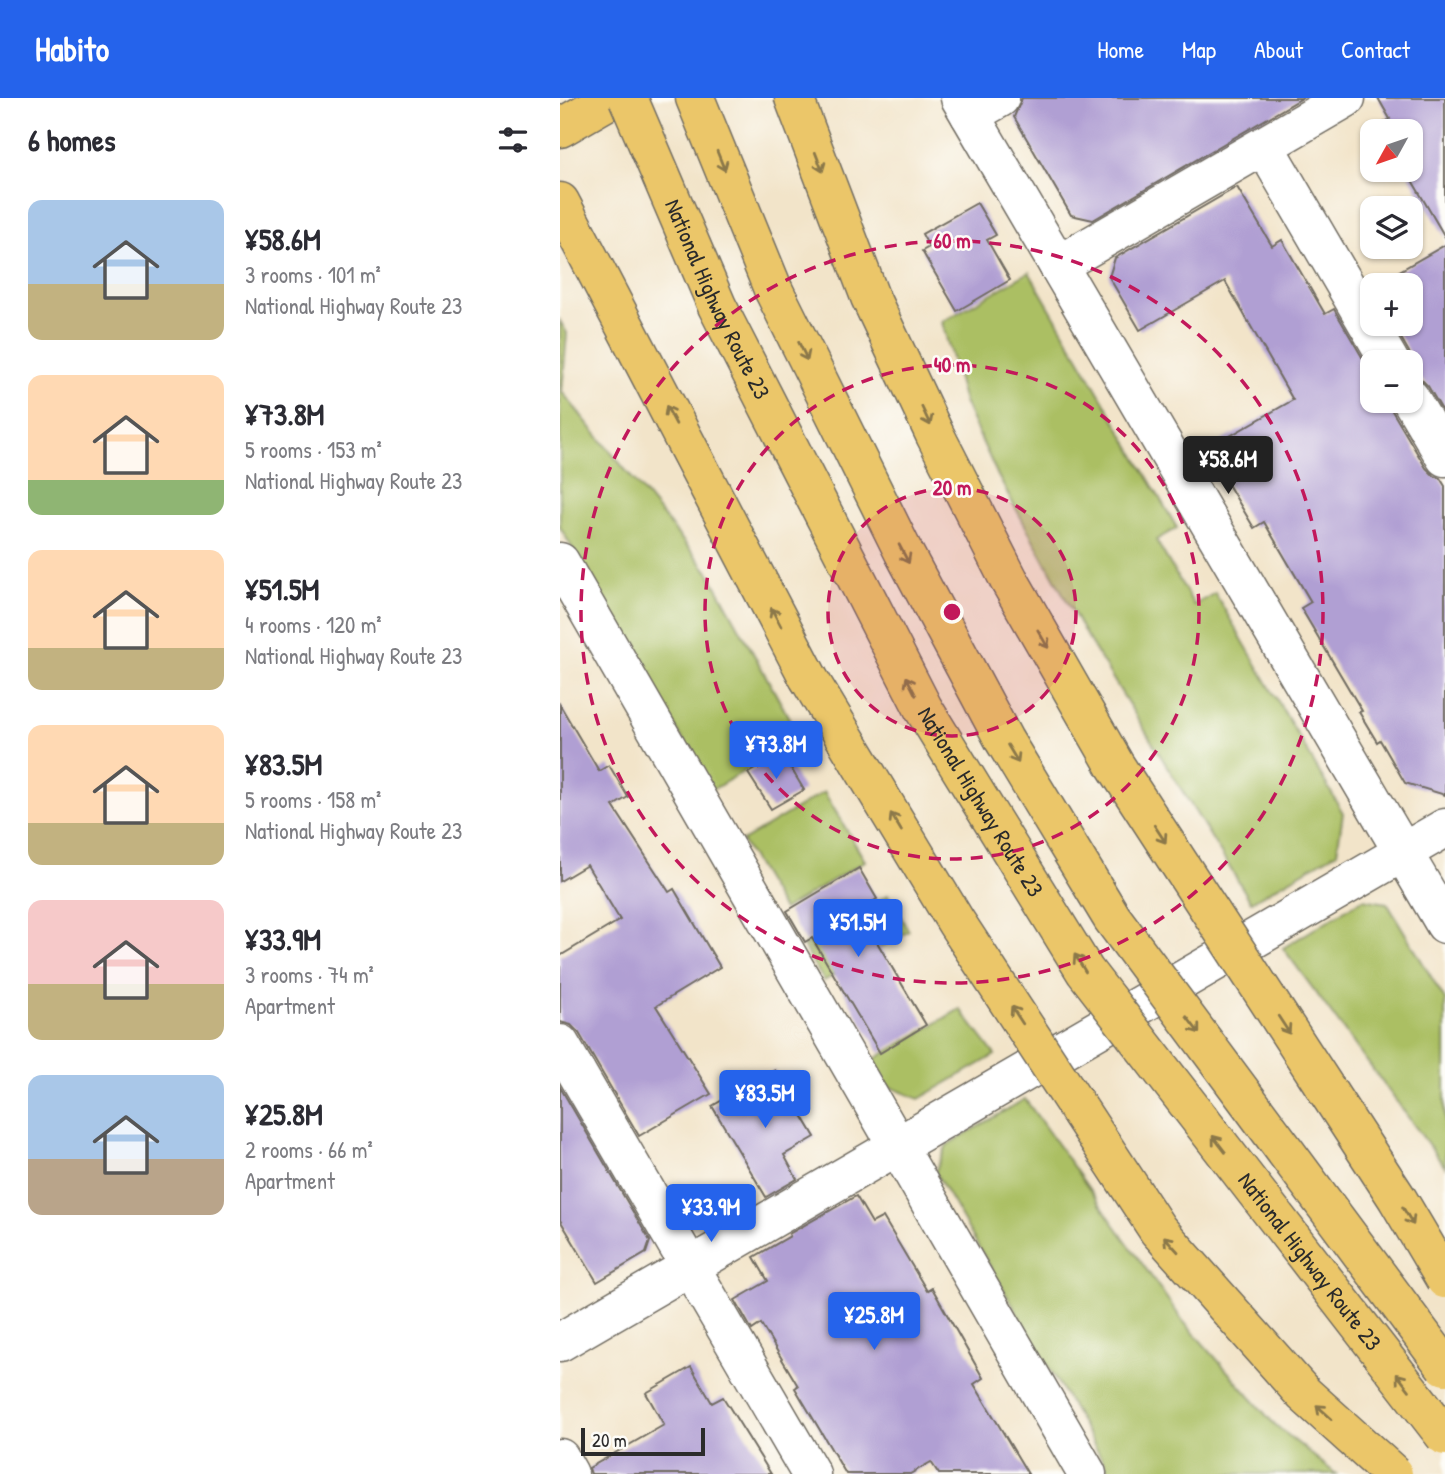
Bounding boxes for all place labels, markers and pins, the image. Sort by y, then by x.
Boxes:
pin: ¥58.6M [1171,436,1285,496]
centre of rings [940,600,964,624]
pin: ¥73.8M [719,722,833,781]
pin: ¥51.5M [801,900,915,959]
pin: ¥83.5M [708,1070,822,1130]
pin: ¥33.9M [654,1184,768,1244]
pin: ¥25.8M [817,1292,931,1352]

